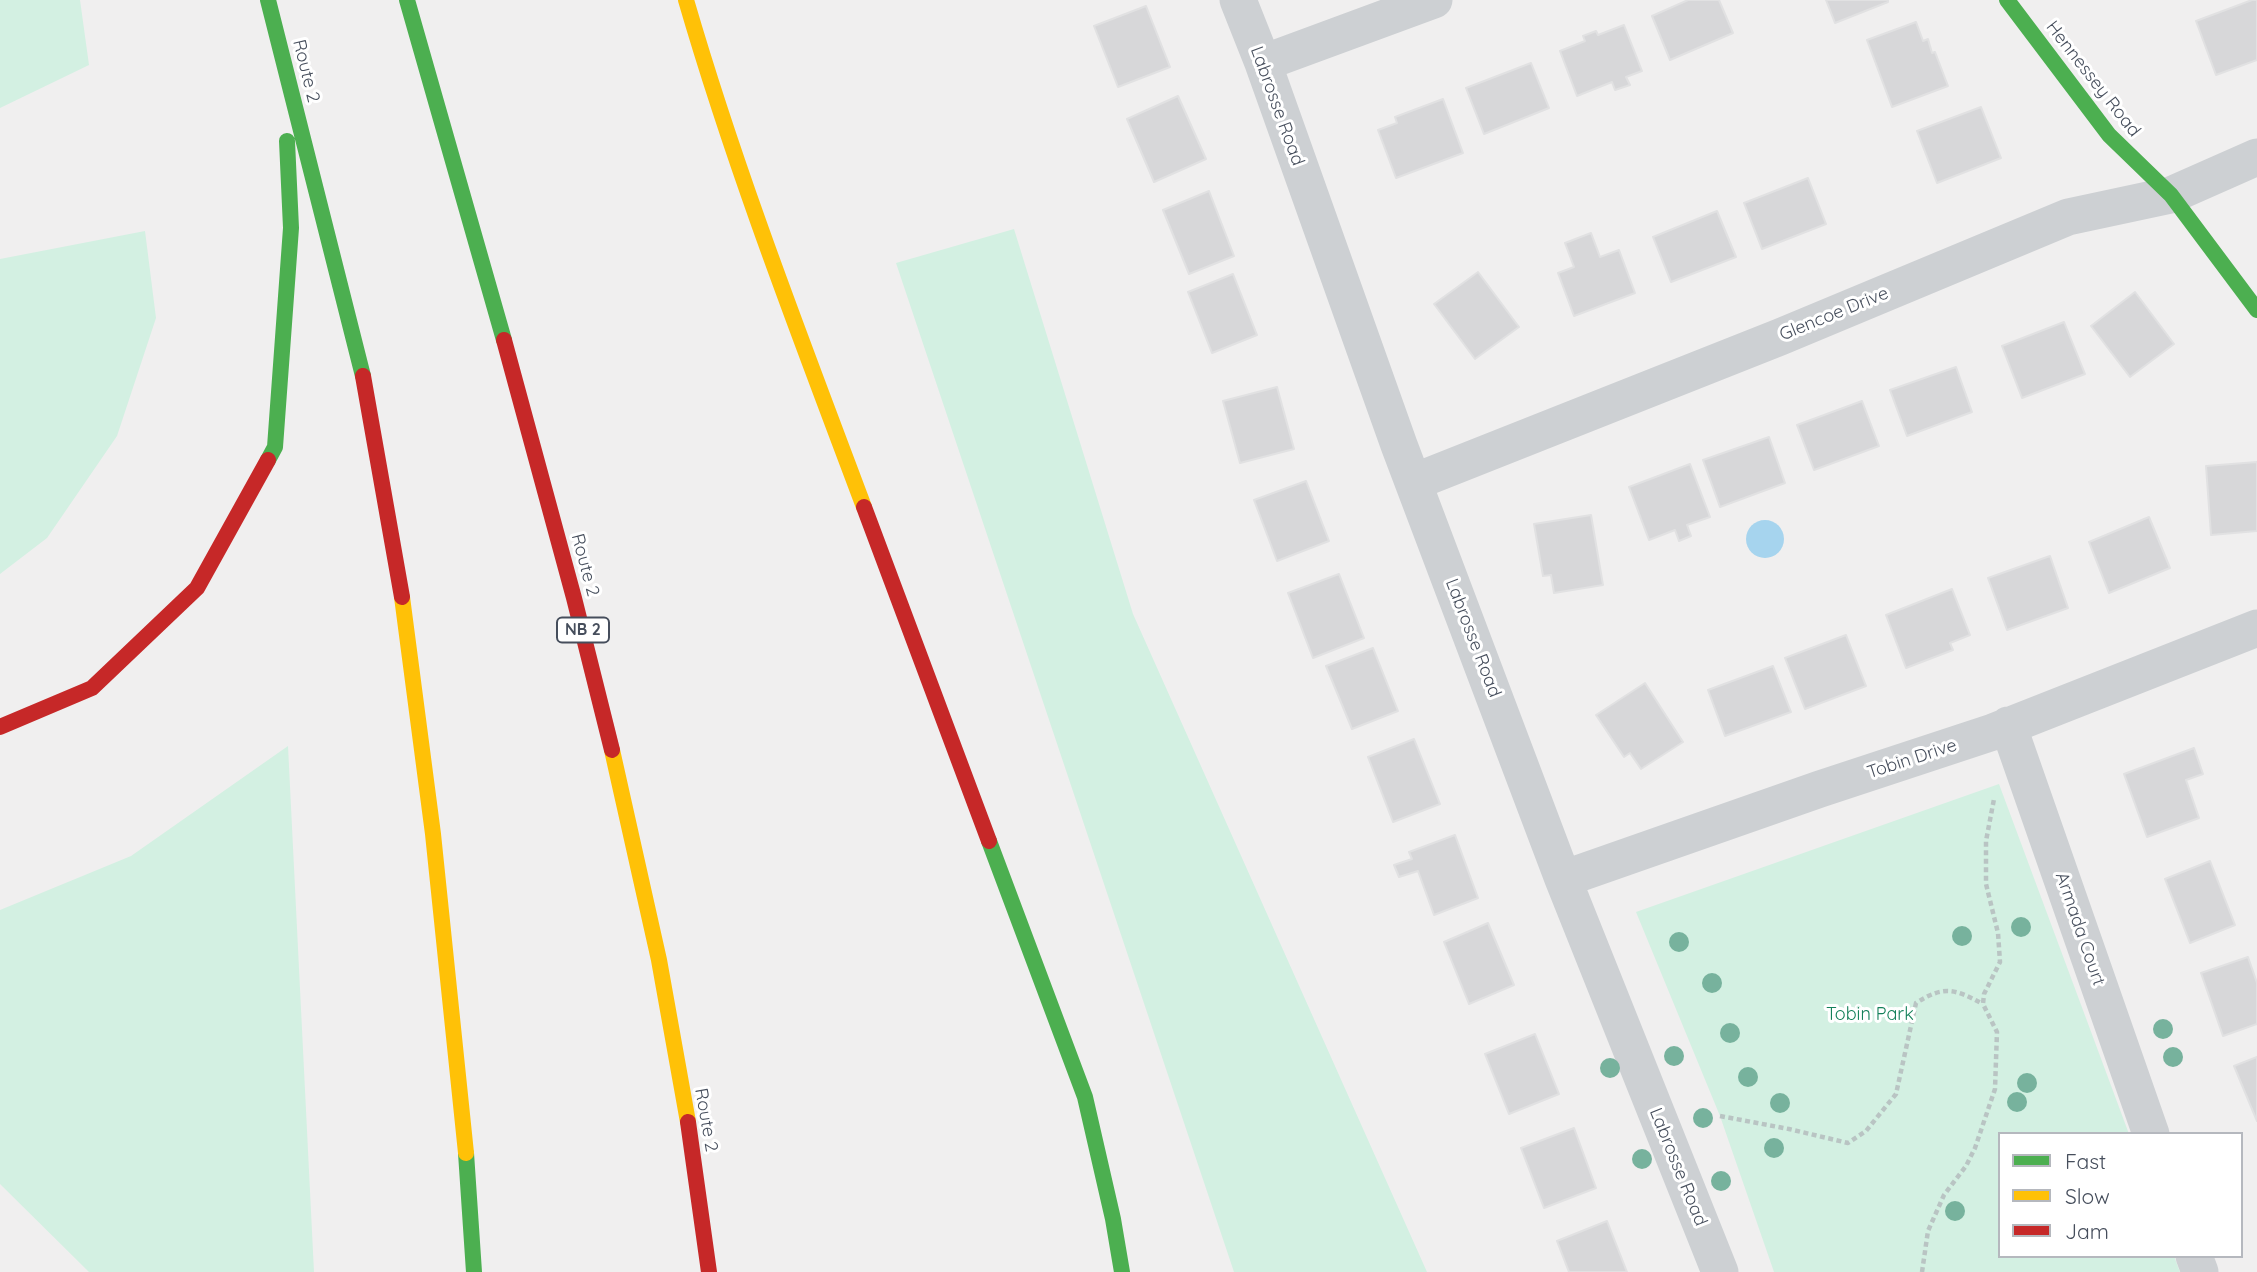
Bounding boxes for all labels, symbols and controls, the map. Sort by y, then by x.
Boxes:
street label: Hennessey Road [2041,17,2145,141]
street label: Route 2 [288,37,324,105]
street label: Labrosse Road [1245,43,1309,169]
street label: Glencoe Drive [1776,282,1892,346]
street label: Route 2 [566,531,604,599]
street label: Labrosse Road [1440,576,1506,700]
road number: NB 2 [557,618,609,642]
street label: Tobin Drive [1864,734,1960,784]
street label: Armada Court [2050,869,2110,989]
park label: Tobin Park [1826,1004,1914,1026]
street label: Route 2 [690,1087,722,1153]
street label: Labrosse Road [1644,1105,1712,1229]
legend [1998,1132,2243,1258]
text: Fast [2065,1148,2106,1174]
text: Slow [2065,1183,2110,1209]
text: Jam [2065,1218,2109,1244]

